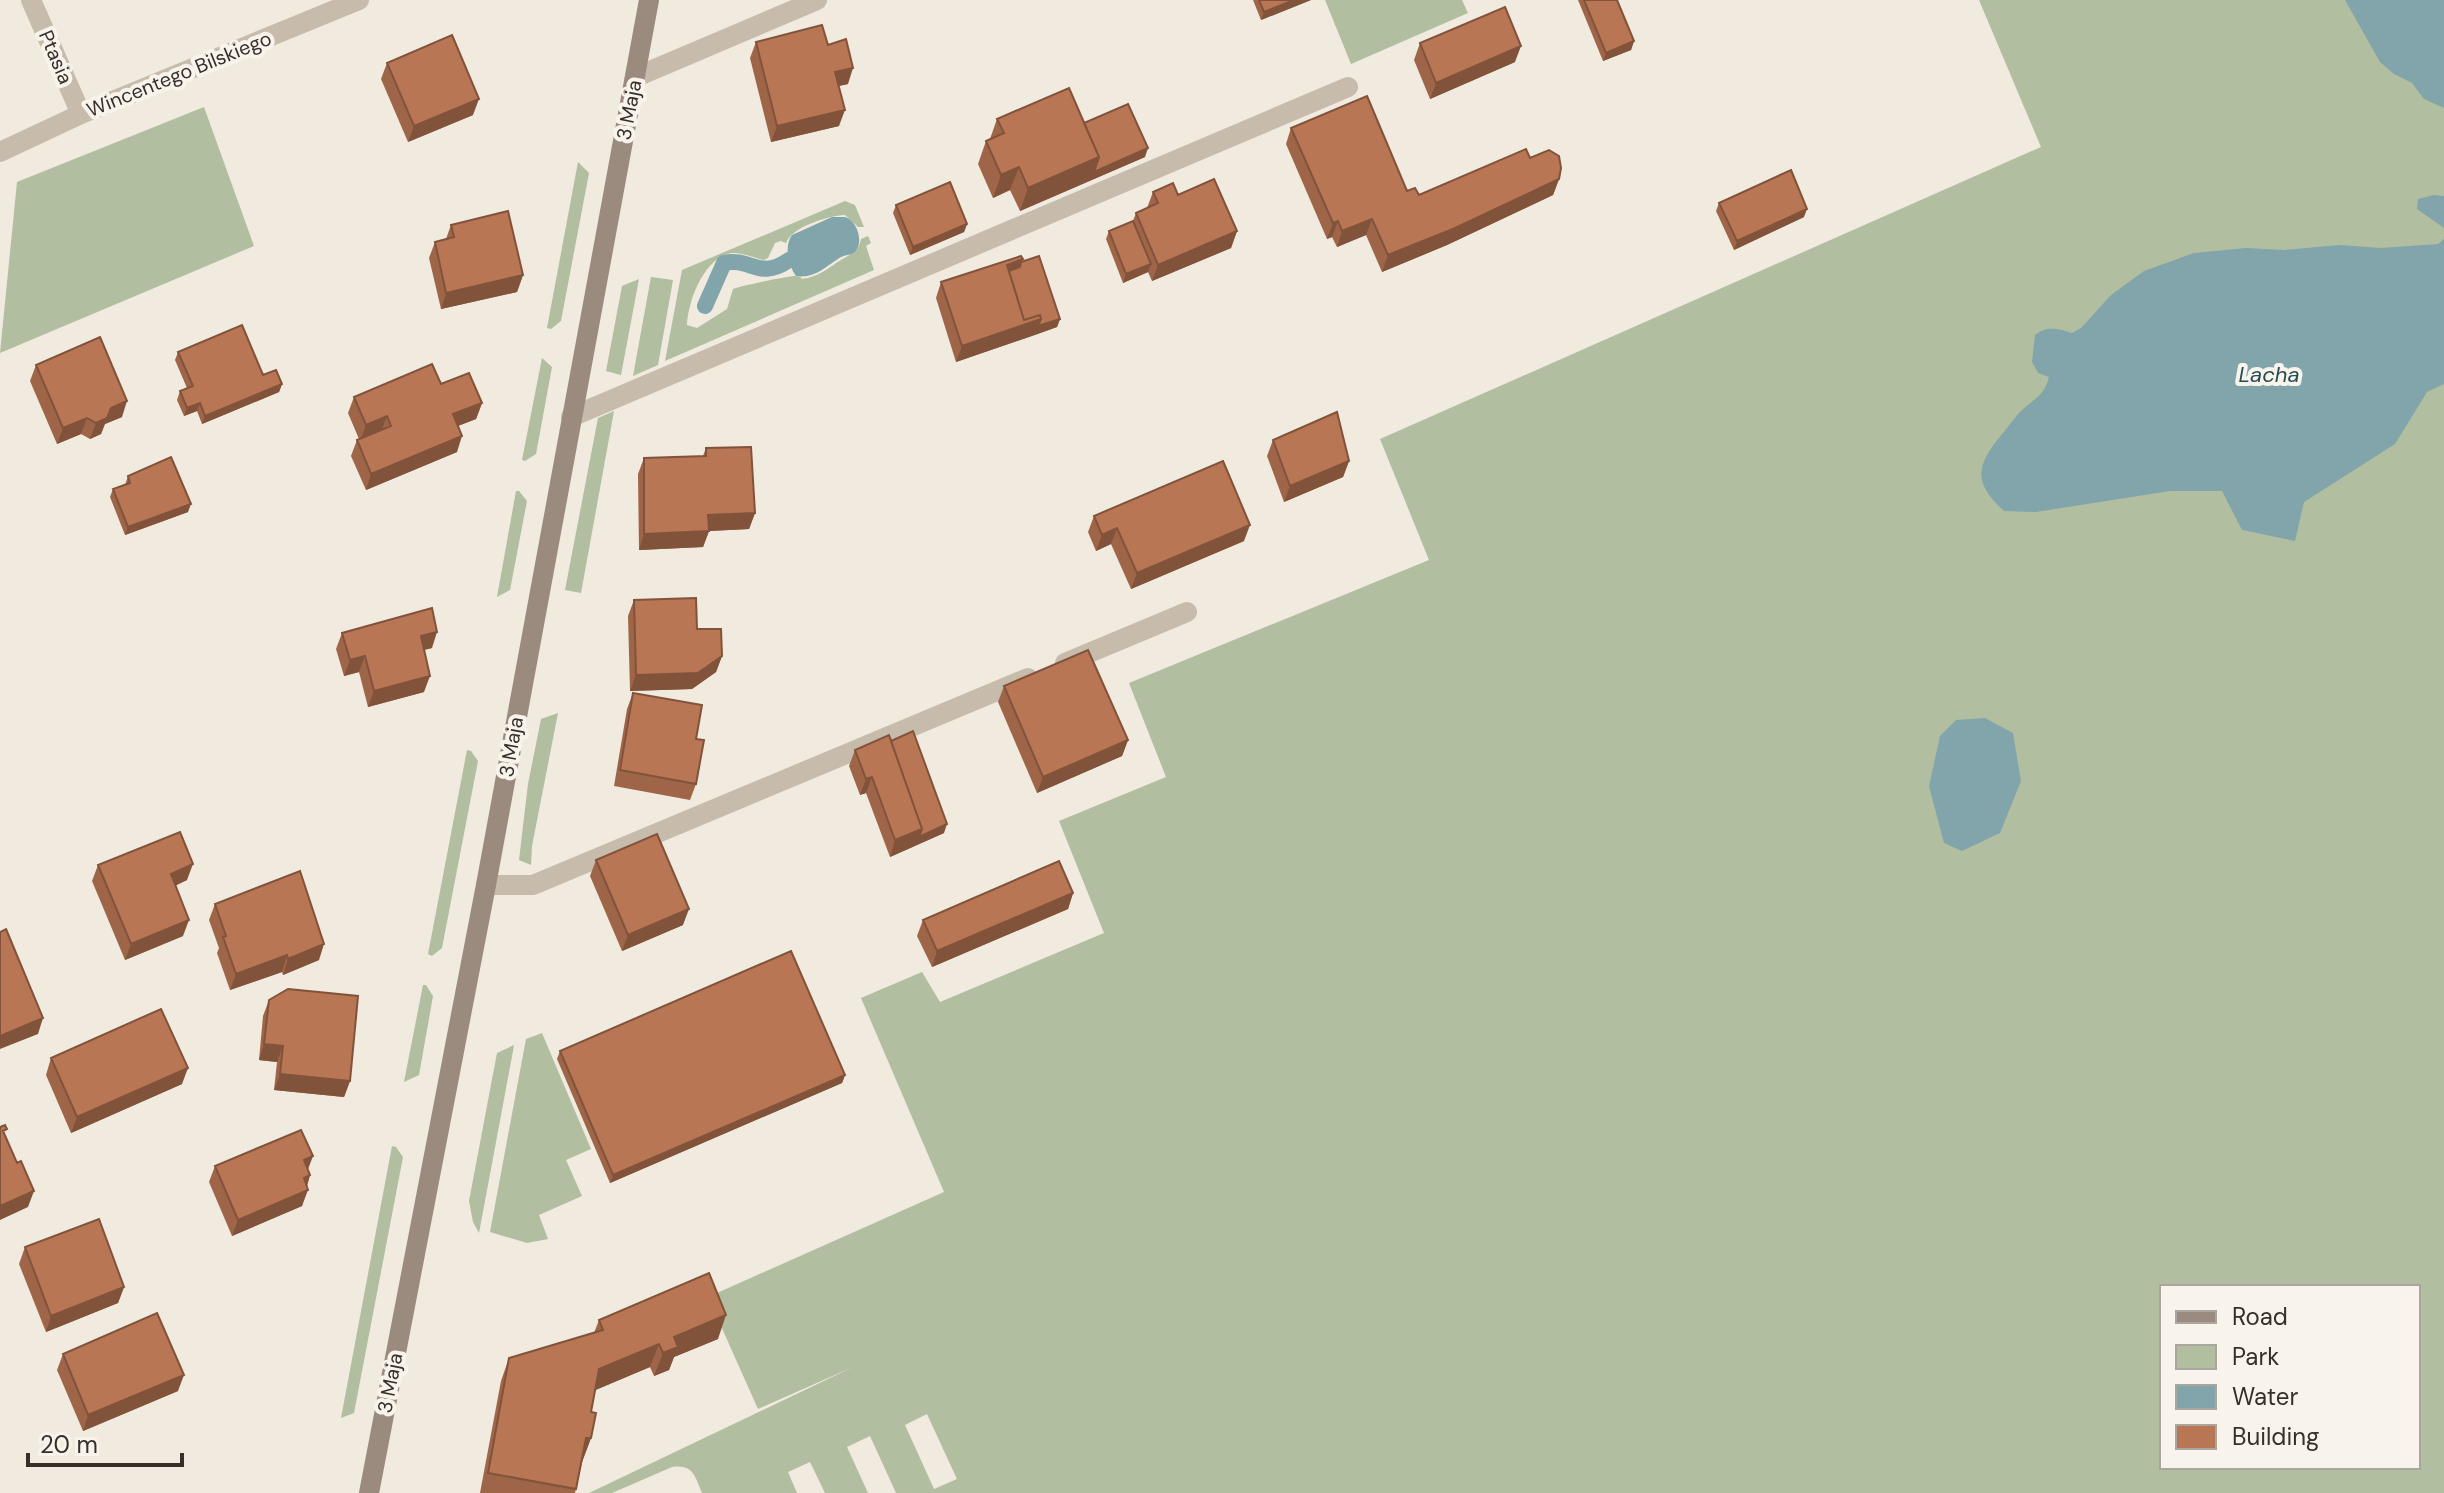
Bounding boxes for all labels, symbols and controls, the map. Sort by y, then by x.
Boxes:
street label: Wincentego Bilskiego [83,25,275,123]
street label: Ptasia [33,26,79,88]
street label: 3 Maja [610,78,648,142]
water label: Lacha [2238,360,2300,389]
street label: 3 Maja [493,715,529,779]
legend [2160,1285,2420,1469]
text: Road [2232,1301,2288,1332]
text: Park [2232,1341,2279,1372]
street label: 3 Maja [371,1351,409,1415]
text: Water [2232,1381,2298,1412]
scale bar [28,1417,182,1467]
text: Building [2232,1421,2319,1452]
text: 20 m [40,1429,98,1460]

